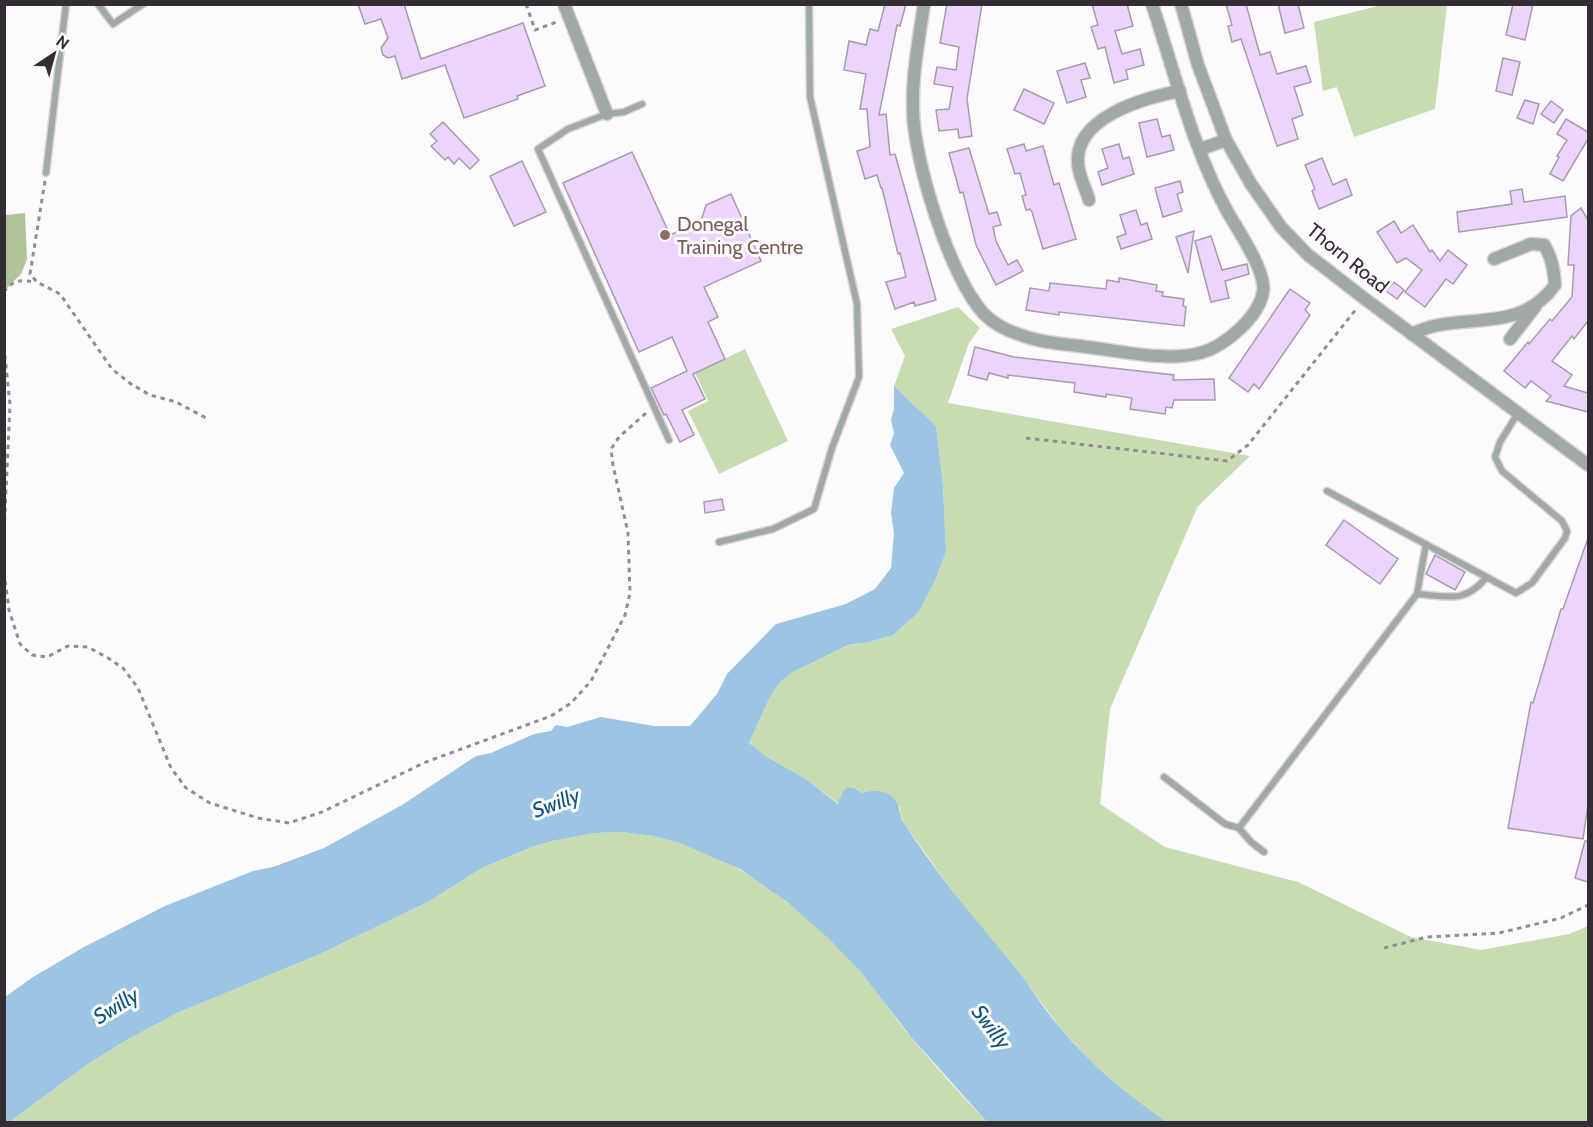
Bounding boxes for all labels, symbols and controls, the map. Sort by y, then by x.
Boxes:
north arrow [24,24,84,84]
text: N [52,31,73,53]
place label: Donegal Training Centre [677,212,803,259]
street label: Thorn Road [1302,218,1394,298]
marker: Donegal Training Centre [658,228,672,242]
water label: Swilly [529,782,584,823]
water label: Swilly [88,981,144,1029]
water label: Swilly [967,1000,1017,1055]

